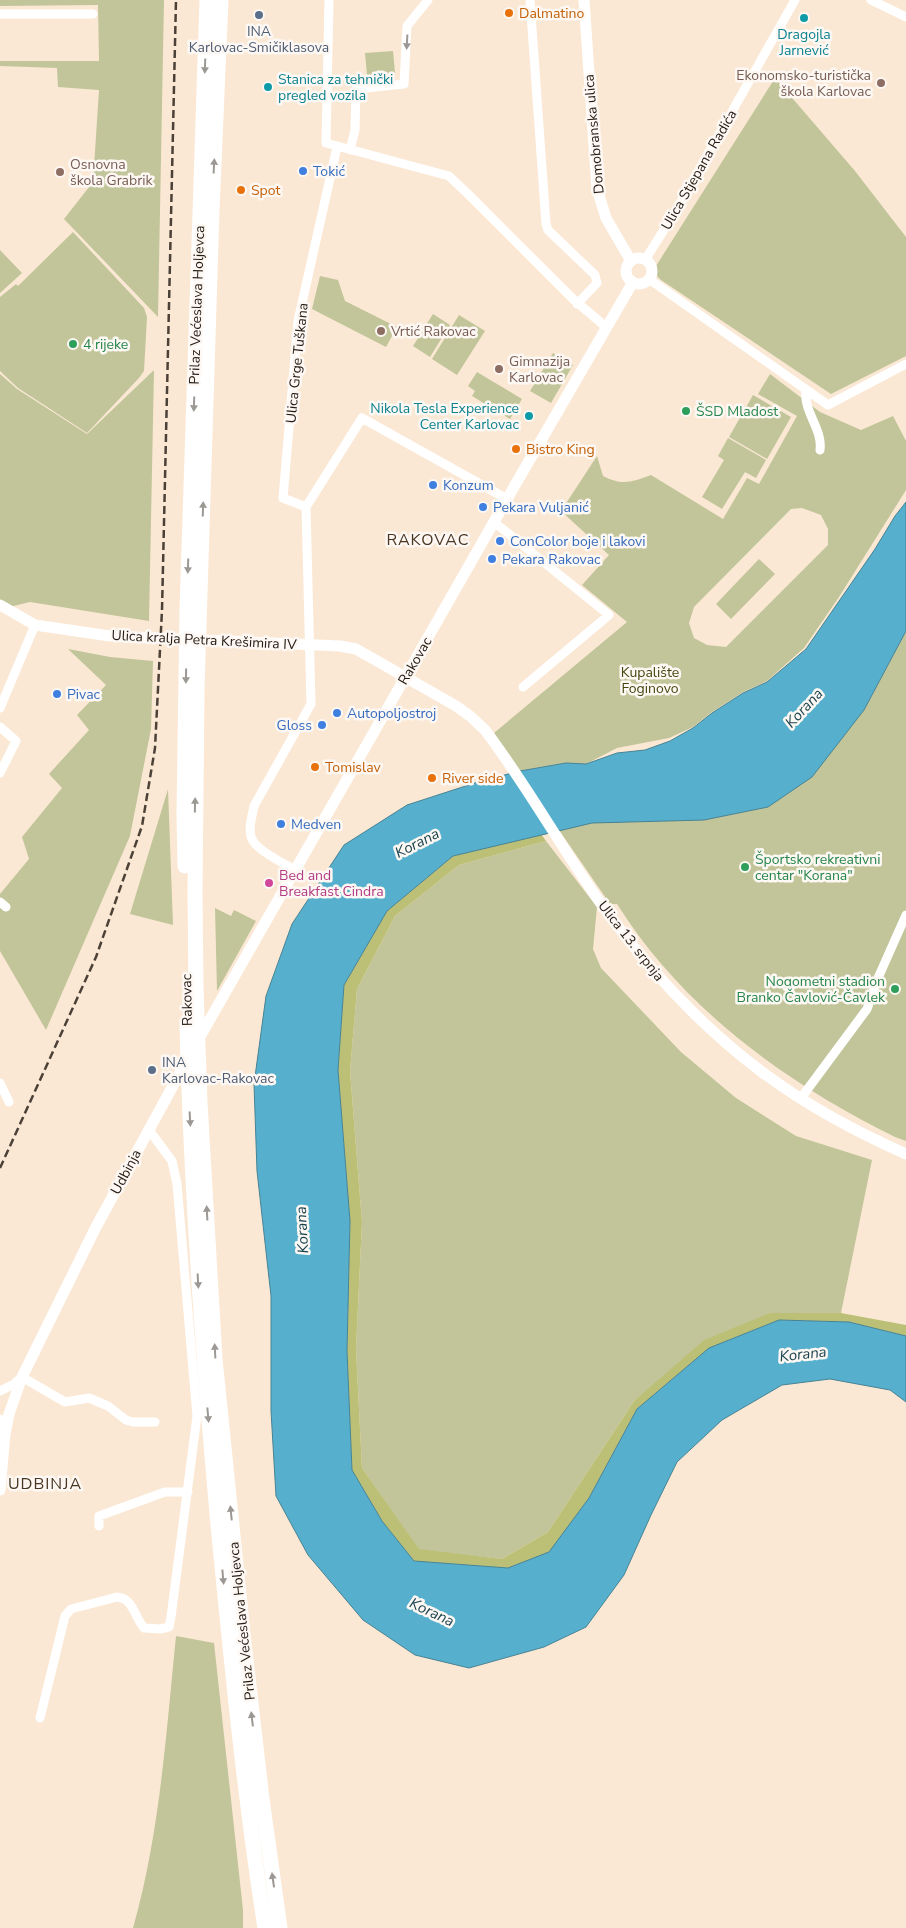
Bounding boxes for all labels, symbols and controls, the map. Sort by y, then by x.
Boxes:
place label: Dalmatino [519,4,584,23]
marker: Dalmatino [503,7,515,19]
marker: INA Karlovac-Smičiklasova [253,9,265,21]
marker: Dragojla Jarnević [798,12,810,24]
place label: INA Karlovac-Smičiklasova [189,22,329,57]
place label: Dragojla Jarnević [777,25,831,60]
one-way arrow [402,34,410,50]
one-way arrow [201,58,209,74]
place label: Ekonomsko-turistička škola Karlovac [736,66,872,101]
place label: Stanica za tehnički pregled vozila [278,70,393,105]
street label: Domobranska ulica [579,73,609,195]
marker: Ekonomsko-turistička škola Karlovac [875,77,887,89]
marker: Stanica za tehnički pregled vozila [262,81,274,93]
street label: Ulica Stjepana Radića [657,106,741,234]
place label: Osnovna škola Grabrik [70,155,153,190]
one-way arrow [211,158,219,174]
place label: Tokić [313,162,345,181]
marker: Tokić [297,165,309,177]
marker: Osnovna škola Grabrik [54,166,66,178]
place label: Spot [251,181,280,200]
marker: Spot [235,184,247,196]
street label: Prilaz Većeslava Holjevca [185,225,209,385]
street label: Ulica Grge Tuškana [281,302,313,424]
place label: Vrtić Rakovac [390,322,476,341]
marker: Vrtić Rakovac [375,325,387,337]
place label: 4 rijeke [83,335,128,354]
marker: 4 rijeke [67,338,79,350]
place label: Gimnazija Karlovac [509,352,570,387]
marker: Gimnazija Karlovac [493,363,505,375]
one-way arrow [190,396,198,412]
place label: Nikola Tesla Experience Center Karlovac [370,399,520,434]
place label: ŠSD Mladost [696,402,778,421]
marker: ŠSD Mladost [680,405,692,417]
marker: Nikola Tesla Experience Center Karlovac [523,410,535,422]
place label: Bistro King [526,440,595,459]
marker: Bistro King [510,443,522,455]
place label: Konzum [443,476,494,495]
marker: Konzum [427,479,439,491]
place label: Pekara Vuljanić [493,498,589,517]
one-way arrow [199,500,207,516]
marker: Pekara Vuljanić [477,501,489,513]
district label: RAKOVAC [386,529,470,551]
place label: ConColor boje i lakovi [510,532,646,551]
marker: ConColor boje i lakovi [494,535,506,547]
place label: Pekara Rakovac [502,550,601,569]
marker: Pekara Rakovac [486,553,498,565]
one-way arrow [184,558,192,574]
street label: Ulica kralja Petra Krešimira IV [111,626,297,654]
street label: Rakovac [394,633,437,688]
park label: Kupalište Foginovo [621,663,679,698]
one-way arrow [182,669,190,685]
water label: Korana [781,684,827,732]
place label: Pivac [67,685,101,704]
marker: Pivac [51,688,63,700]
place label: Autopoljostroj [347,704,436,723]
marker: Autopoljostroj [331,707,343,719]
place label: Gloss [277,716,312,735]
marker: Gloss [316,719,328,731]
place label: Tomislav [325,758,382,777]
marker: Tomislav [309,761,321,773]
place label: River side [442,769,503,788]
marker: River side [426,772,438,784]
one-way arrow [191,797,199,813]
place label: Medven [291,815,341,834]
marker: Medven [275,818,287,830]
water label: Korana [391,823,443,863]
place label: Športsko rekreativni centar "Korana" [755,850,881,885]
marker: Športsko rekreativni centar "Korana" [739,861,751,873]
place label: Bed and Breakfast Cindra [279,866,384,901]
marker: Bed and Breakfast Cindra [263,877,275,889]
street label: Ulica 13. srpnja [594,897,668,985]
place label: Nogometni stadion Branko Čavlović-Čavlek [737,972,886,1007]
street label: Rakovac [177,973,197,1026]
marker: Nogometni stadion Branko Čavlović-Čavlek [889,983,901,995]
place label: INA Karlovac-Rakovac [162,1053,274,1088]
marker: INA Karlovac-Rakovac [146,1064,158,1076]
one-way arrow [186,1111,194,1127]
street label: Udbinja [106,1146,146,1198]
one-way arrow [202,1204,210,1220]
water label: Korana [291,1206,313,1254]
one-way arrow [195,1273,203,1289]
water label: Korana [778,1342,828,1366]
one-way arrow [210,1343,218,1359]
one-way arrow [204,1407,212,1423]
district label: UDBINJA [8,1473,82,1495]
one-way arrow [226,1504,234,1520]
street label: Prilaz Većeslava Holjevca [224,1541,260,1701]
one-way arrow [219,1569,227,1585]
water label: Korana [406,1593,458,1631]
one-way arrow [248,1710,256,1726]
one-way arrow [268,1871,276,1887]

